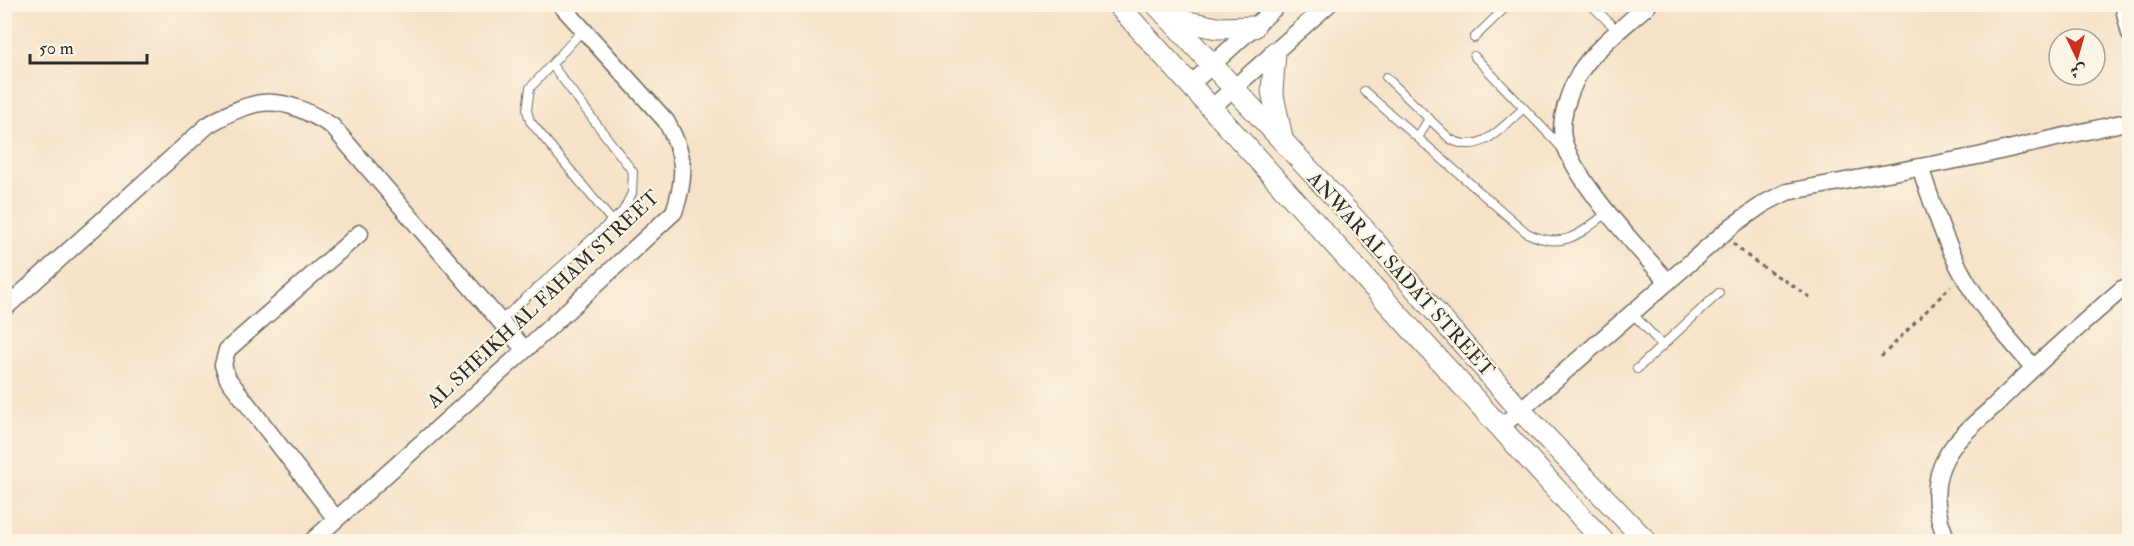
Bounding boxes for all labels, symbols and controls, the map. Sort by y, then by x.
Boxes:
scale bar [30,27,147,65]
north arrow [2047,27,2107,87]
text: 50 m [39,37,74,60]
text: ش [2069,60,2087,82]
street label: ANWAR AL SADAT STREET [1302,166,1500,382]
street label: AL SHEIKH AL FAHAM STREET [421,185,664,414]

